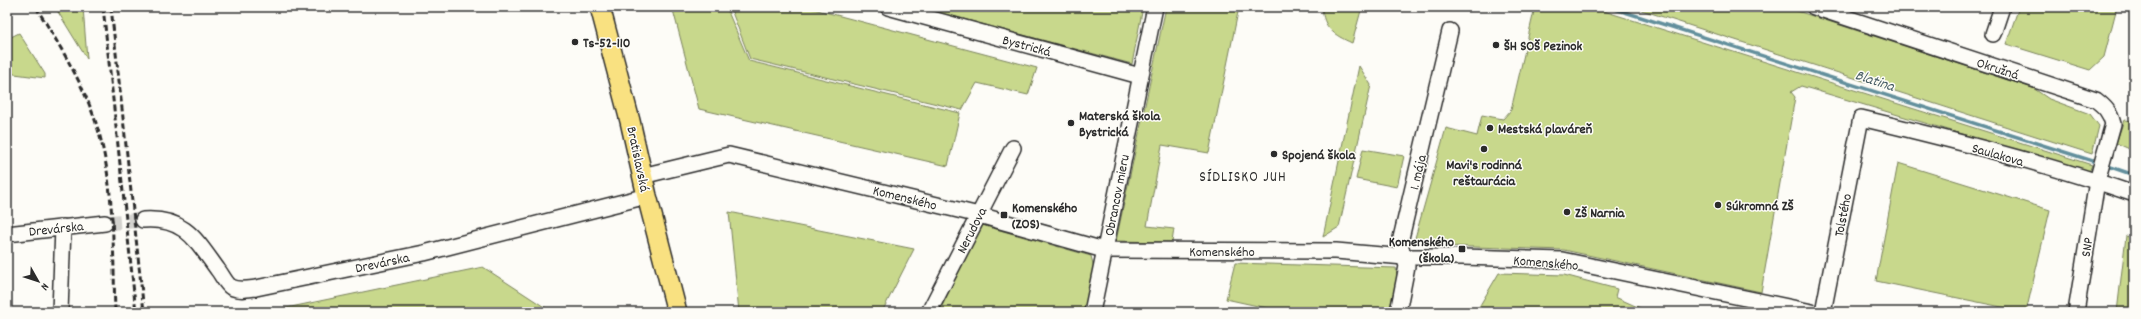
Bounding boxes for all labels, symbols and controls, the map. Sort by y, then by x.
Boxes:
street label: Bystrická [1000,31,1053,63]
place label: Ts-52-110 [583,34,630,54]
marker: Ts-52-110 [570,37,580,47]
place label: ŠH SOŠ Pezinok [1504,37,1582,57]
marker: ŠH SOŠ Pezinok [1491,40,1501,50]
street label: Okružná [1974,54,2021,86]
water label: Blatina [1852,65,1898,99]
place label: Materská škola Bystrická [1079,107,1161,143]
marker: Materská škola Bystrická [1066,118,1076,128]
place label: Mestská plaváreň [1498,120,1593,140]
marker: Mestská plaváreň [1485,123,1495,133]
street label: Bratislavská [620,125,654,194]
street label: Saulakova [1969,139,2026,173]
marker: Mavi's rodinná reštaurácia [1479,144,1489,154]
place label: Spojená škola [1282,146,1357,166]
marker: Spojená škola [1269,149,1279,159]
street label: Obrancov mieru [1100,153,1136,238]
street label: 1. mája [1405,153,1433,192]
place label: Mavi's rodinná reštaurácia [1446,156,1523,192]
district label: SÍDLISKO JUH [1199,167,1287,189]
street label: Komenského [870,181,939,217]
street label: Tolstého [1830,192,1858,239]
place label: Súkromná ZŠ [1726,197,1794,217]
place label: Komenského (ZOS) [1012,199,1077,235]
marker: Súkromná ZŠ [1713,200,1723,210]
street label: Nerudova [953,204,993,258]
place label: ZŠ Narnia [1575,204,1626,224]
marker: ZŠ Narnia [1562,207,1572,217]
marker: Komenského (ZOS) [999,210,1009,220]
street label: Drevárska [28,217,85,243]
place label: Komenského (škola) [1389,233,1454,269]
street label: SNP [2077,236,2099,258]
street label: Komenského [1189,243,1255,263]
marker: Komenského (škola) [1457,244,1467,254]
street label: Drevárska [354,248,412,279]
street label: Komenského [1512,251,1579,277]
north arrow [18,261,58,301]
text: N [36,279,52,294]

